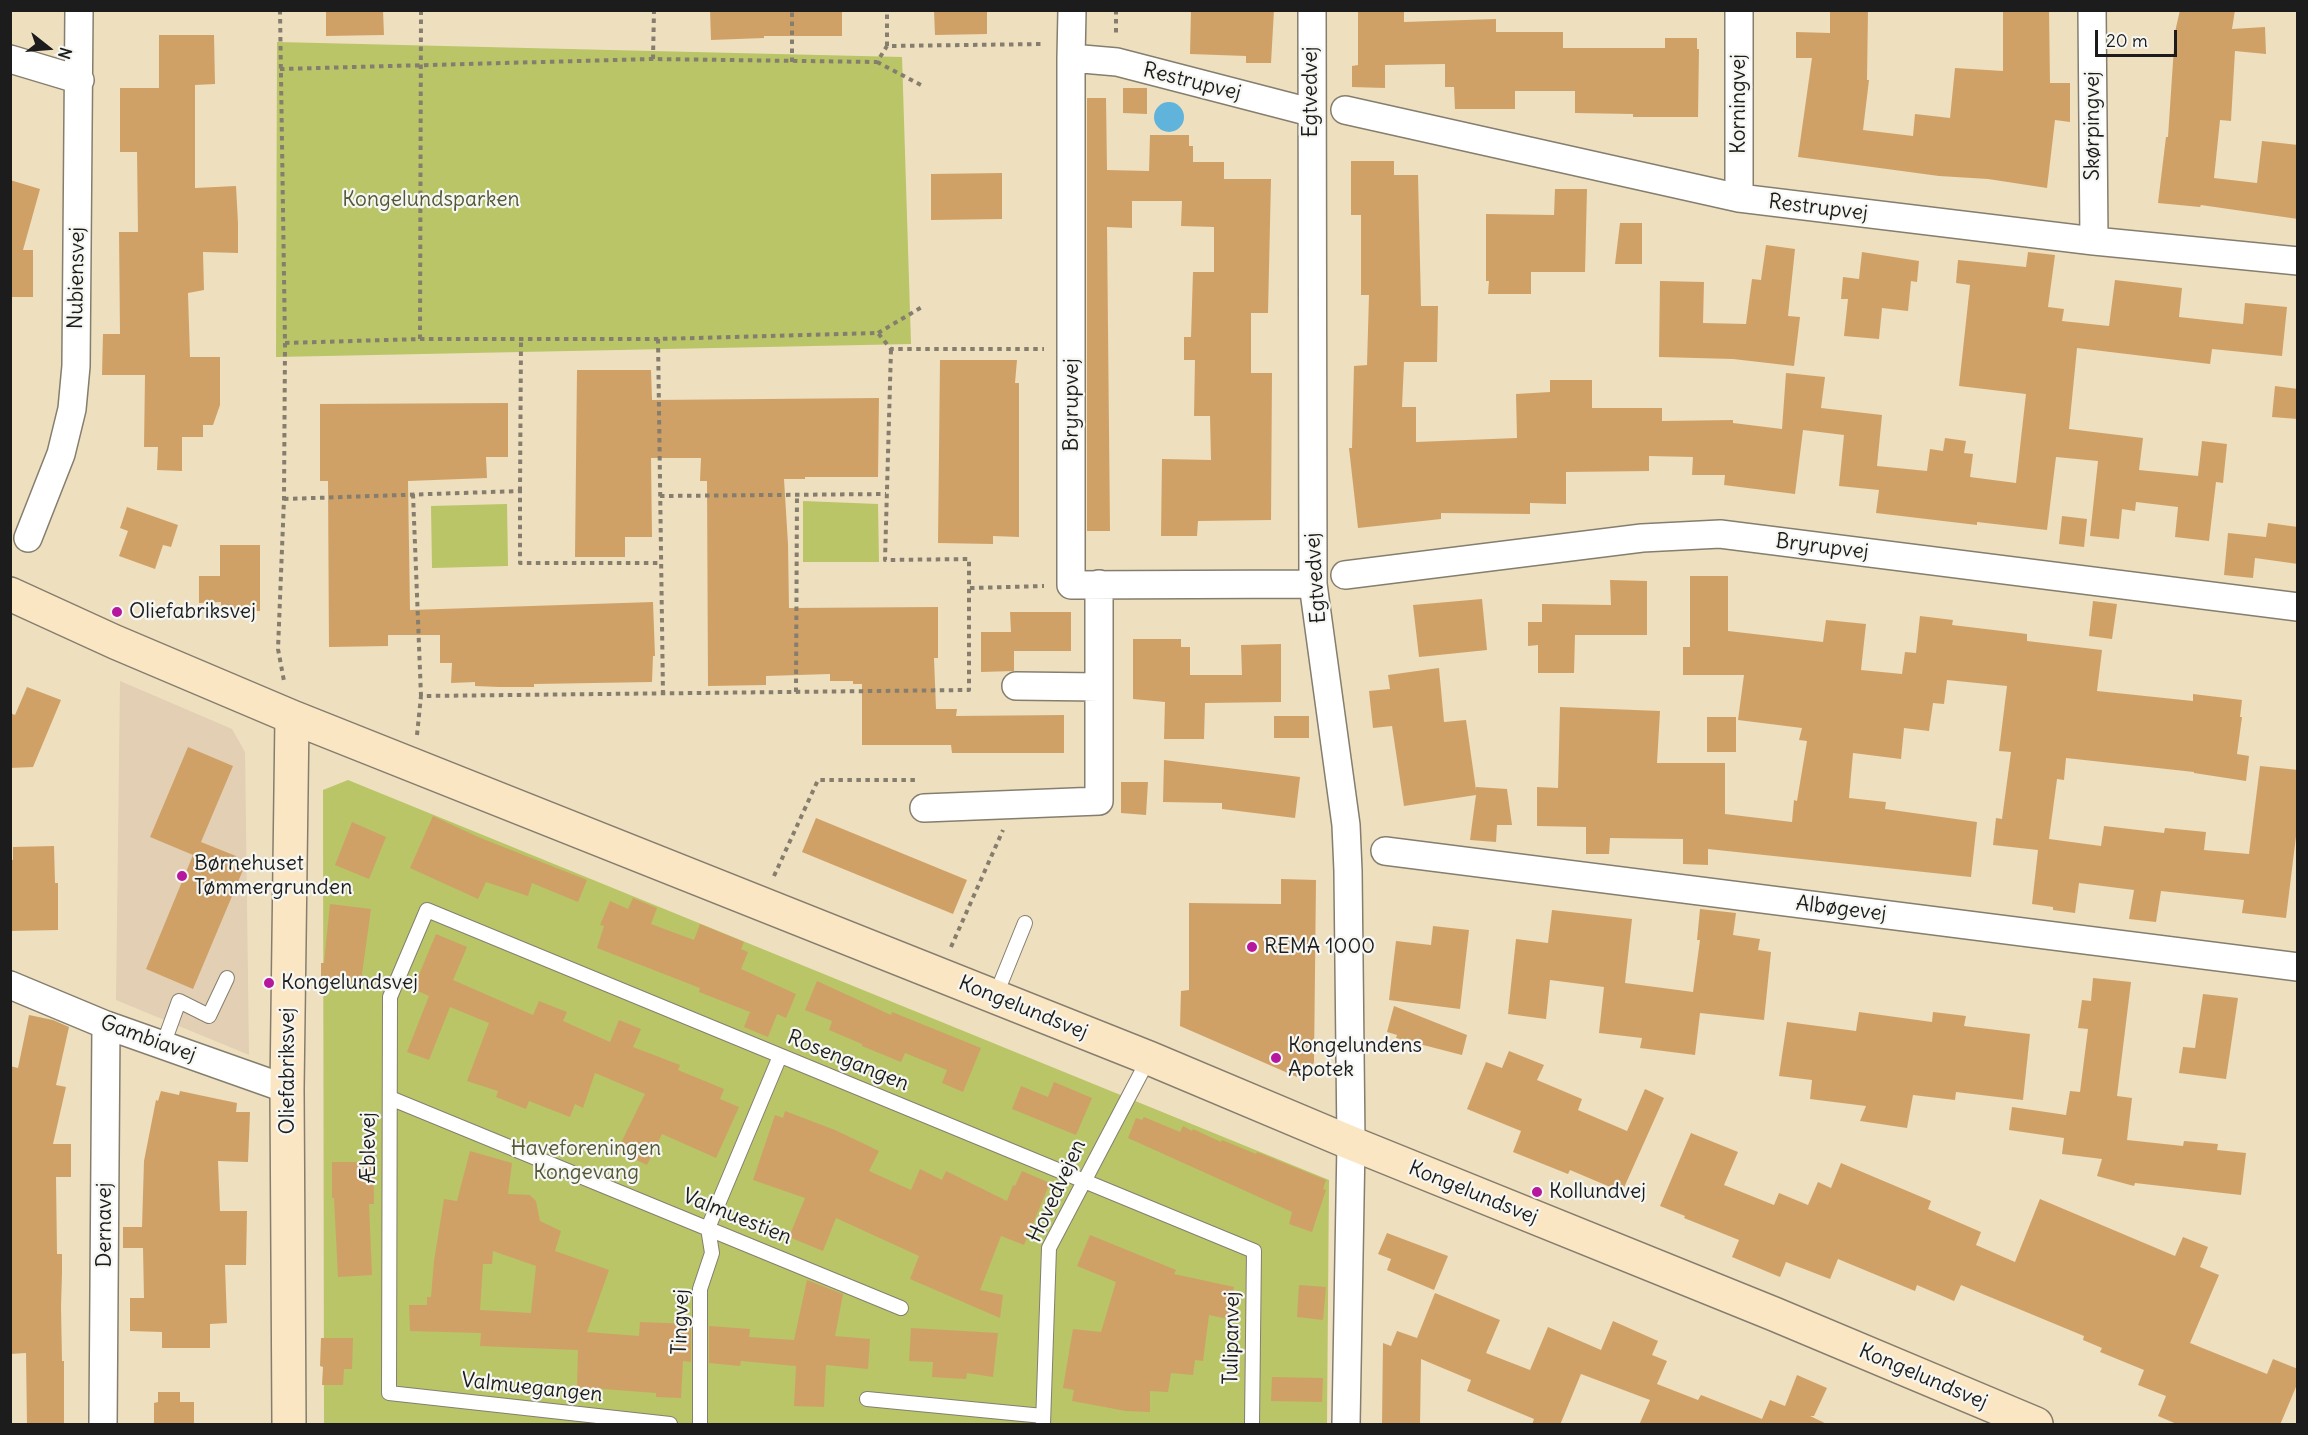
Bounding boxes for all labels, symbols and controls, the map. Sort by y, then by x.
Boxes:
north arrow [18,18,78,78]
scale bar [2098,18,2180,56]
text: 20 m [2106,29,2148,52]
text: N [54,45,76,61]
street label: Egtvedvej [1298,47,1324,137]
street label: Korningvej [1726,54,1752,154]
street label: Restrupvej [1141,58,1243,106]
street label: Skørpingvej [2080,71,2106,181]
park label: Kongelundsparken [342,187,520,213]
street label: Restrupvej [1767,189,1869,227]
street label: Nubiensvej [64,227,90,329]
street label: Bryrupvej [1059,358,1085,452]
street label: Bryrupvej [1774,529,1870,565]
street label: Egtvedvej [1300,532,1332,624]
place label: Oliefabriksvej [129,599,256,625]
marker: Oliefabriksvej [110,605,124,619]
place label: Børnehuset Tømmergrunden [194,851,352,901]
marker: Børnehuset Tømmergrunden [175,869,189,883]
street label: Albøgevej [1794,891,1888,927]
place label: REMA 1000 [1264,934,1375,960]
marker: REMA 1000 [1245,940,1259,954]
place label: Kongelundsvej [281,970,418,996]
street label: Kongelundsvej [955,971,1091,1045]
marker: Kongelundsvej [262,976,276,990]
street label: Oliefabriksvej [275,1008,301,1134]
street label: Gambiavej [97,1010,199,1068]
street label: Rosengangen [783,1025,913,1097]
place label: Kongelundens Apotek [1288,1033,1422,1083]
marker: Kongelundens Apotek [1269,1051,1283,1065]
street label: Æblevej [356,1112,382,1184]
park label: Haveforeningen Kongevang [511,1136,661,1186]
street label: Hovedvejen [1022,1136,1092,1246]
street label: Kongelundsvej [1405,1156,1541,1230]
place label: Kollundvej [1549,1179,1646,1205]
street label: Dernavej [92,1182,118,1268]
street label: Valmuestien [679,1184,795,1250]
marker: Kollundvej [1530,1185,1544,1199]
street label: Tingvej [667,1289,695,1355]
street label: Tulipanvej [1219,1291,1245,1385]
street label: Kongelundsvej [1855,1339,1991,1415]
street label: Valmuegangen [460,1368,604,1408]

